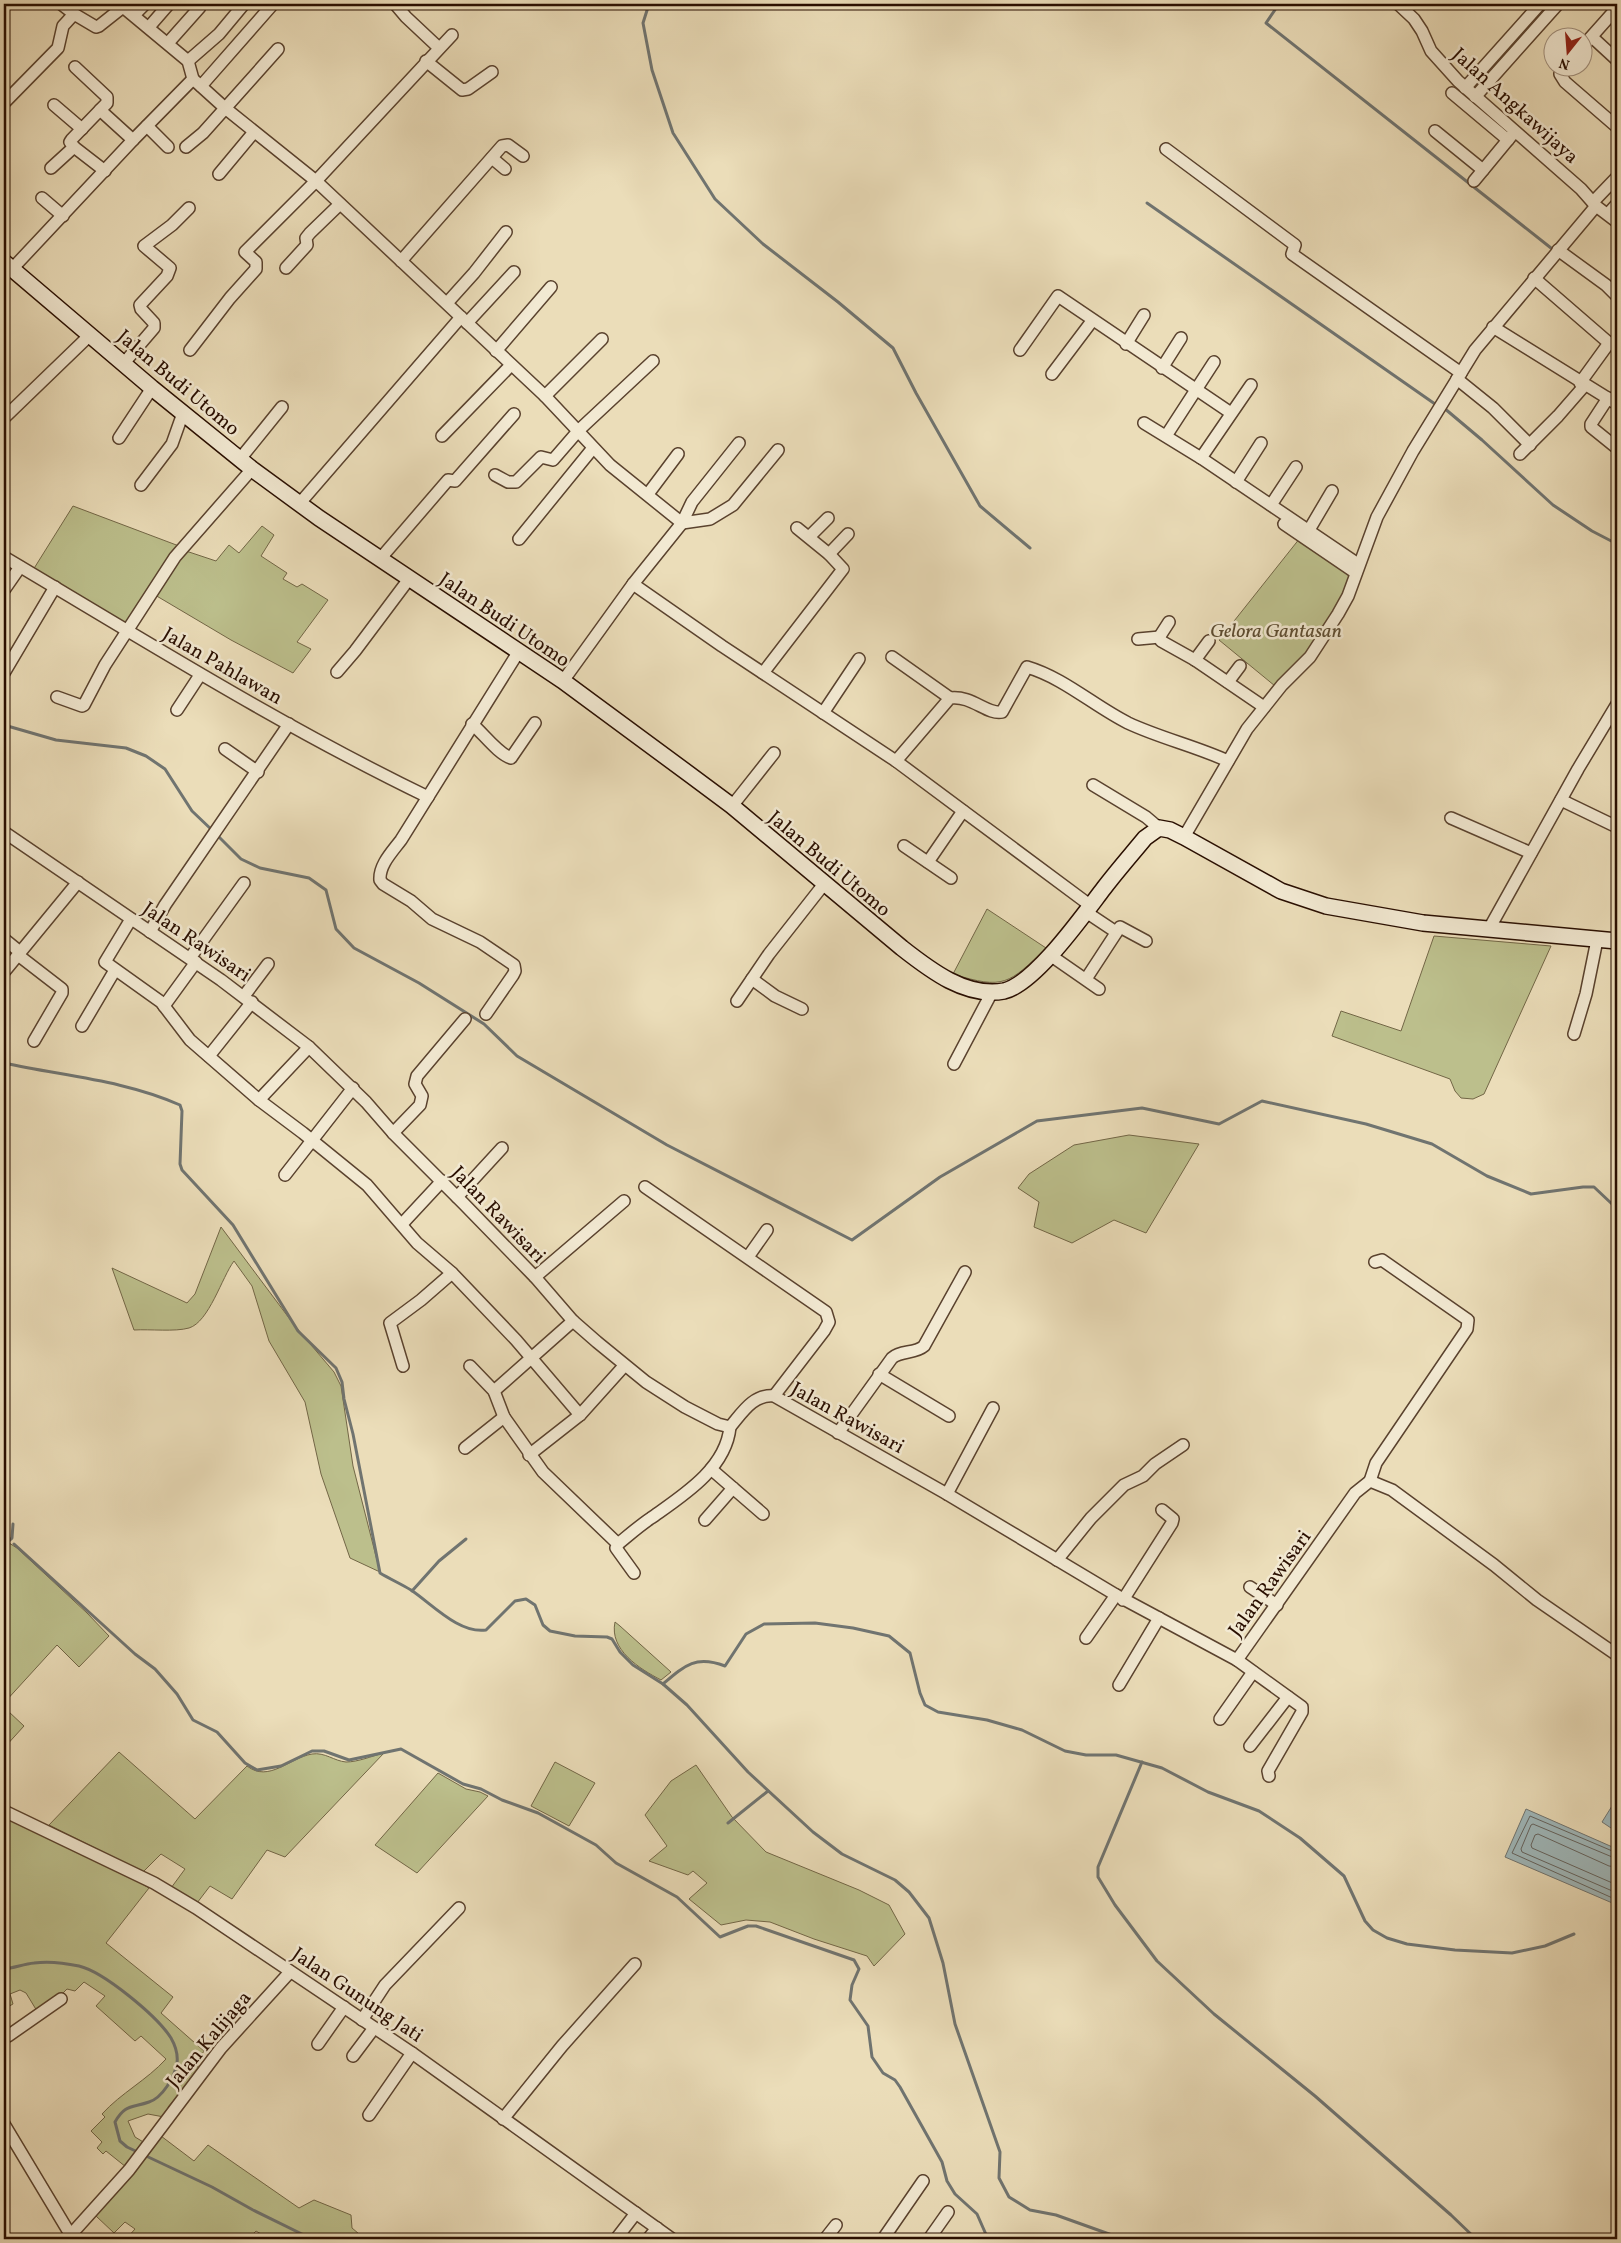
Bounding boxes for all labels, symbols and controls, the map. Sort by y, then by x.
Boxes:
north arrow [1544,28,1594,78]
street label: Jalan Angkawijaya [1445,42,1584,171]
text: N [1557,52,1572,74]
street label: Jalan Budi Utomo [110,324,245,443]
street label: Jalan Budi Utomo [433,566,575,675]
park label: Gelora Gantasan [1210,618,1342,646]
street label: Jalan Pahlawan [157,621,287,713]
street label: Jalan Budi Utomo [761,805,896,924]
street label: Jalan Rawisari [136,896,256,989]
street label: Jalan Rawisari [444,1160,551,1270]
street label: Jalan Rawisari [785,1376,909,1462]
street label: Jalan Rawisari [1222,1525,1319,1643]
street label: Jalan Gunung Jati [286,1941,428,2050]
street label: Jalan Kalijaga [160,1985,259,2095]

